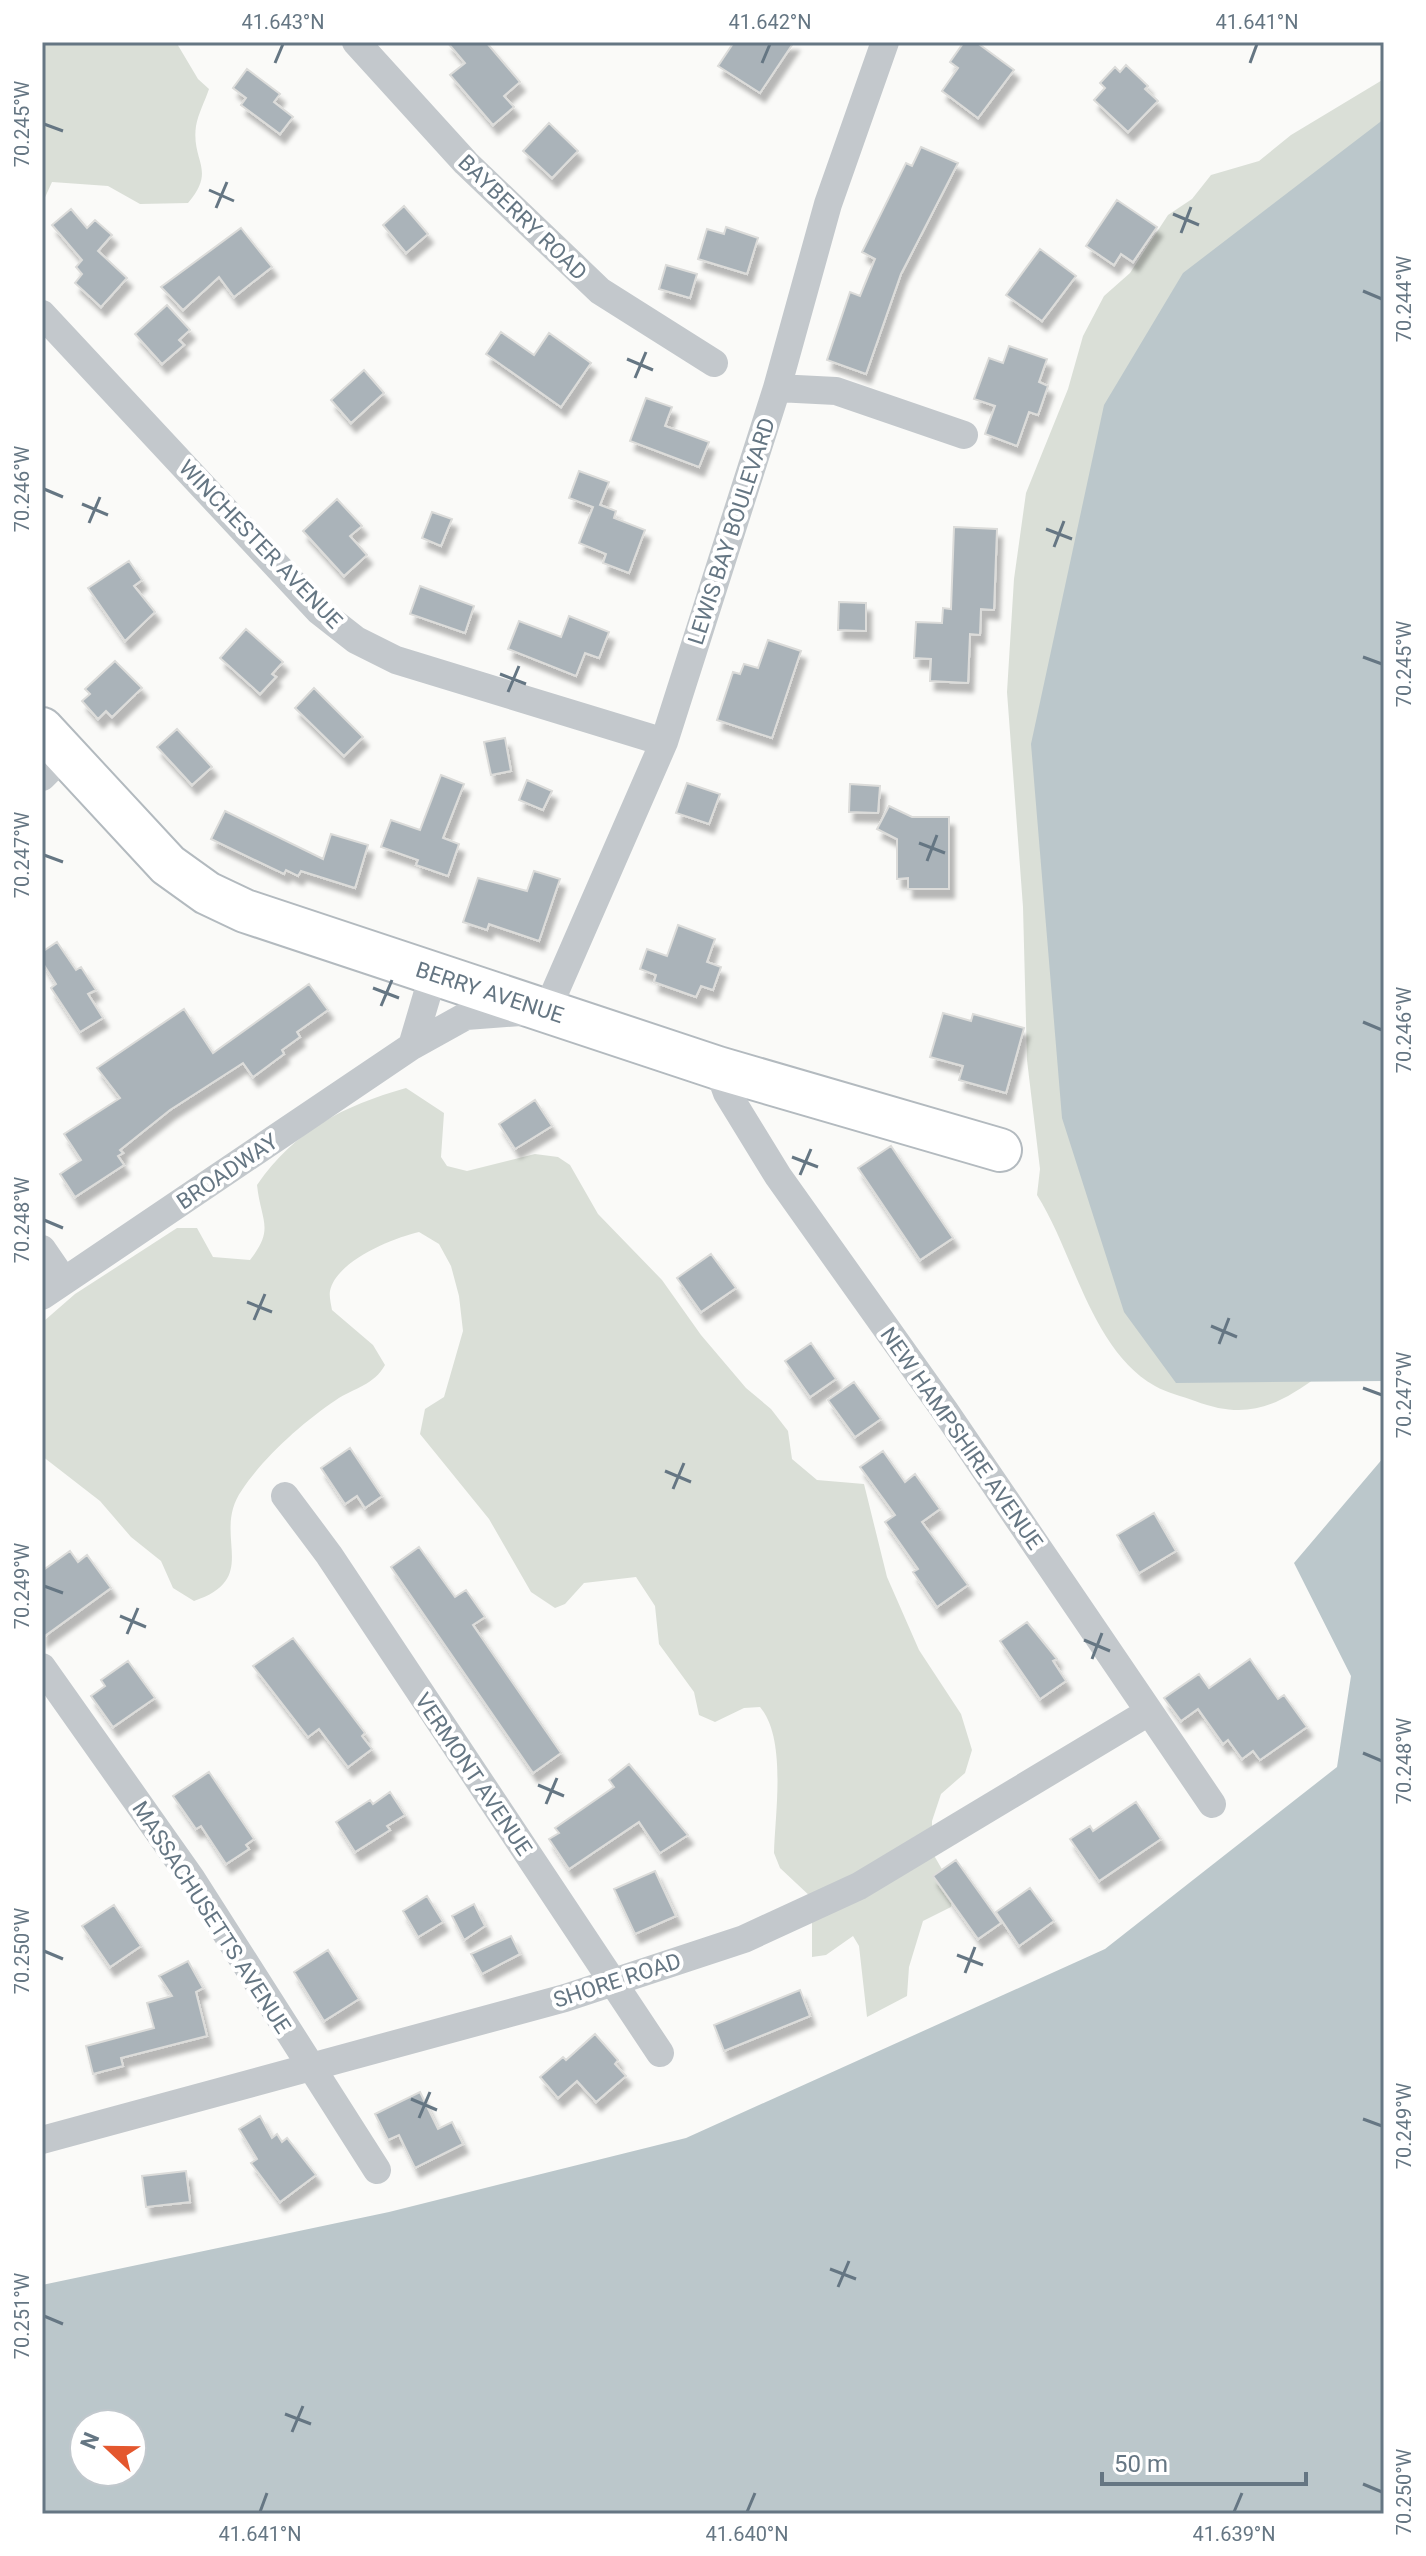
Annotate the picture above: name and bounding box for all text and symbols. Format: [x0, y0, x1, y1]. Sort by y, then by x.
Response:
text: 41.643°N [241, 10, 325, 34]
text: 41.642°N [728, 10, 812, 34]
text: 41.641°N [1215, 10, 1299, 34]
text: 70.245°W [10, 80, 34, 167]
street label: BAYBERRY ROAD [453, 150, 592, 285]
text: 70.244°W [1392, 255, 1416, 342]
street label: LEWIS BAY BOULEVARD [683, 415, 780, 648]
text: 70.246°W [10, 445, 34, 532]
street label: WINCHESTER AVENUE [174, 455, 347, 634]
text: 70.245°W [1392, 620, 1416, 707]
text: 70.247°W [10, 811, 34, 898]
street label: BERRY AVENUE [413, 957, 567, 1028]
text: 70.246°W [1392, 986, 1416, 1073]
street label: BROADWAY [172, 1128, 283, 1214]
text: 70.248°W [10, 1176, 34, 1263]
street label: NEW HAMPSHIRE AVENUE [875, 1323, 1048, 1554]
text: 70.247°W [1392, 1351, 1416, 1438]
text: 70.249°W [10, 1542, 34, 1629]
street label: VERMONT AVENUE [410, 1688, 537, 1860]
text: 70.248°W [1392, 1717, 1416, 1804]
street label: MASSACHUSETTS AVENUE [127, 1797, 296, 2038]
text: 70.250°W [10, 1907, 34, 1994]
street label: SHORE ROAD [550, 1948, 684, 2013]
text: 70.249°W [1392, 2082, 1416, 2169]
text: 70.251°W [10, 2272, 34, 2359]
north arrow [68, 2408, 148, 2488]
text: N [75, 2429, 104, 2453]
scale bar [1102, 2436, 1306, 2486]
text: 70.250°W [1392, 2448, 1416, 2535]
text: 50 m [1114, 2450, 1168, 2478]
text: 41.641°N [218, 2522, 302, 2546]
text: 41.640°N [705, 2522, 789, 2546]
text: 41.639°N [1192, 2522, 1276, 2546]

